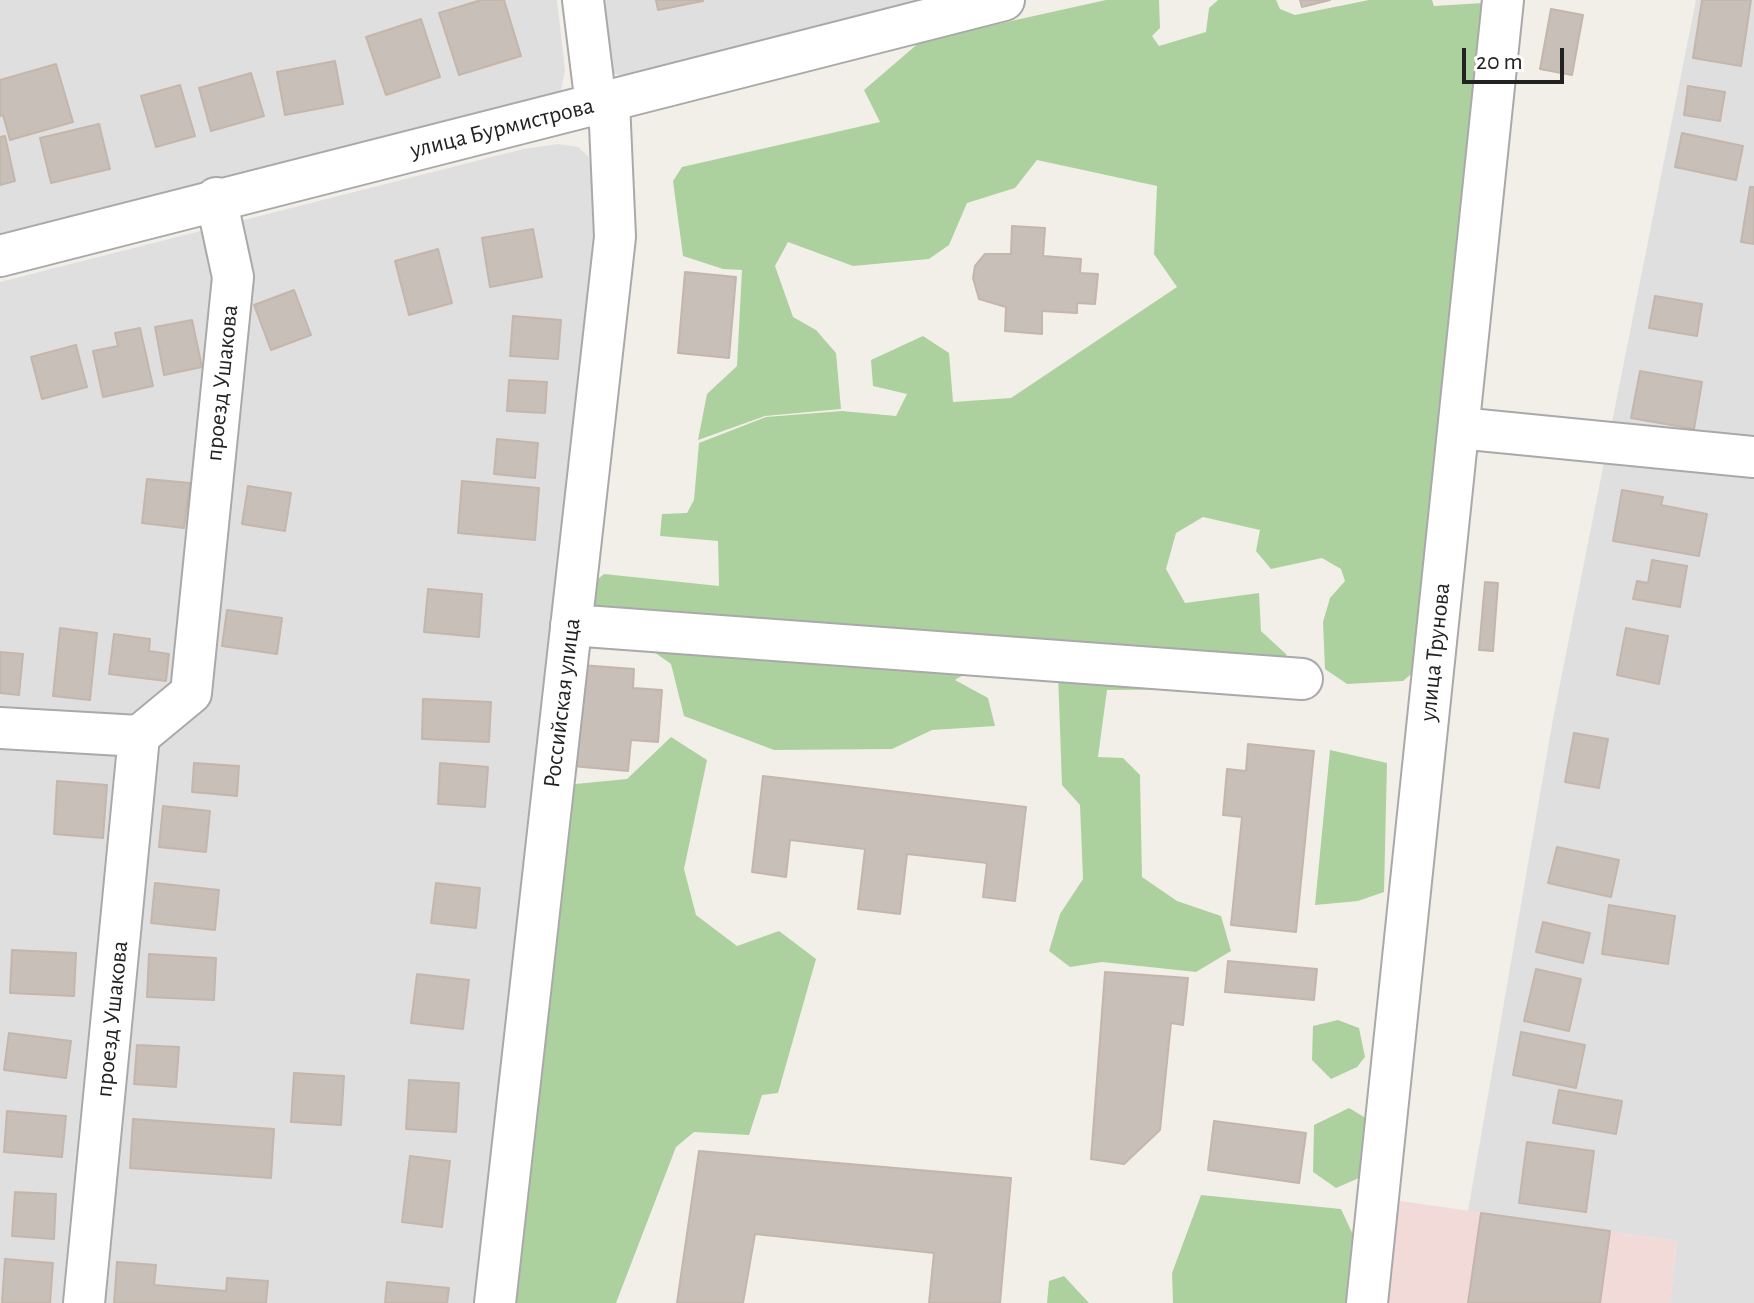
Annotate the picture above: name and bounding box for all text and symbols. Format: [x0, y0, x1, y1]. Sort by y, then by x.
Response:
scale bar [1466, 32, 1568, 82]
text: 20 m [1476, 50, 1523, 74]
street label: улица Бурмистрова [407, 91, 597, 165]
street label: проезд Ушакова [199, 303, 245, 463]
street label: улица Трунова [1413, 581, 1457, 723]
street label: Российская улица [537, 616, 587, 790]
street label: проезд Ушакова [89, 939, 135, 1099]

